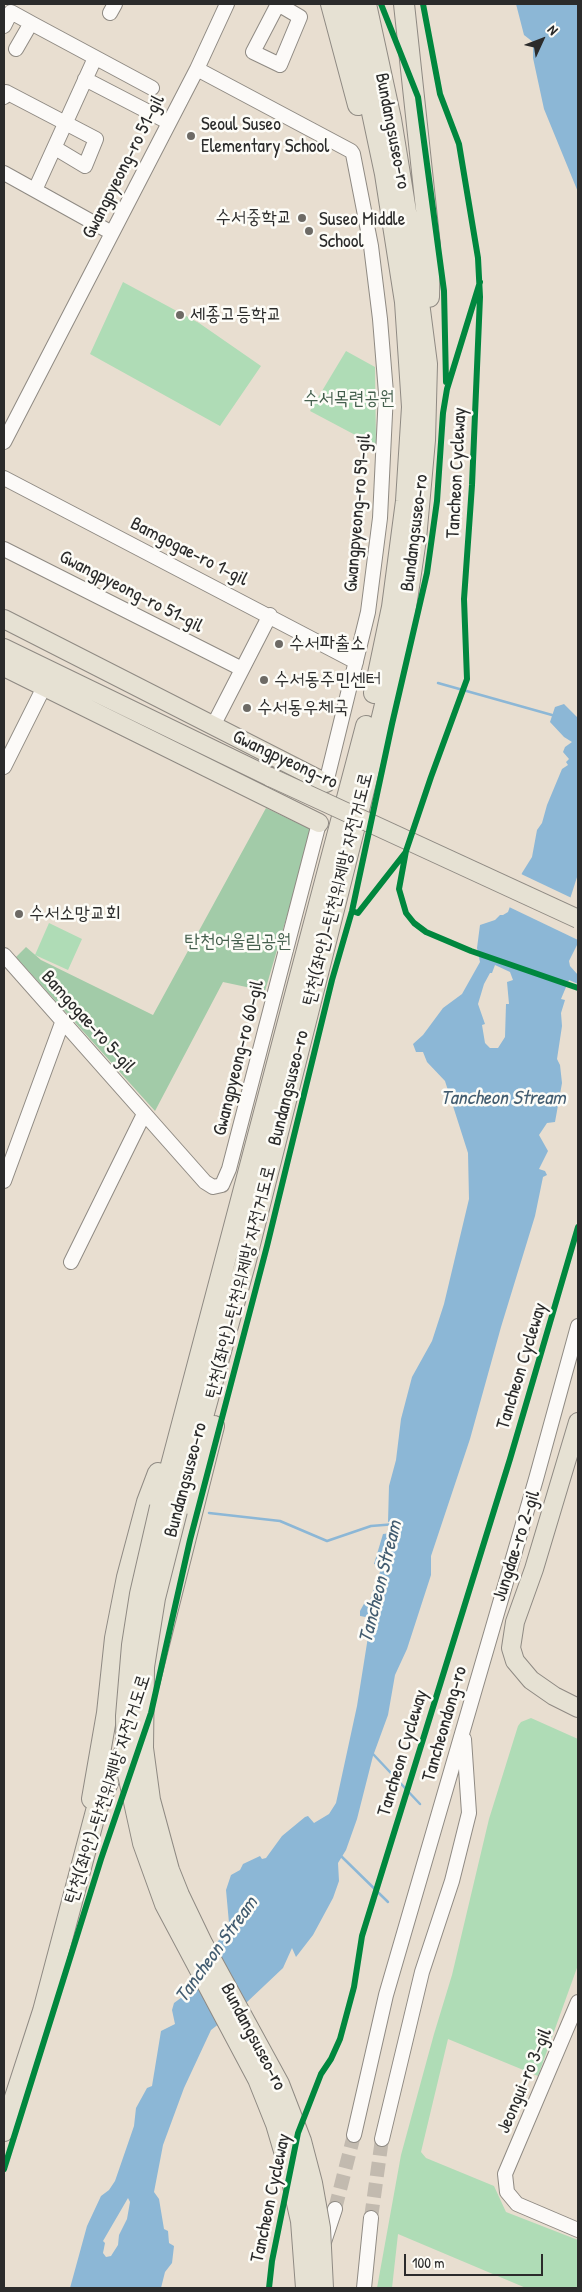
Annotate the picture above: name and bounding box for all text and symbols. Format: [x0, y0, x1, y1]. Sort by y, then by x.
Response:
north arrow [517, 15, 567, 65]
text: N [544, 20, 563, 39]
street label: Bundangsuseo-ro [370, 71, 414, 191]
street label: Gwangpyeong-ro 51-gil [78, 91, 170, 243]
place label: Seoul Suseo Elementary School [201, 114, 329, 158]
marker: Seoul Suseo Elementary School [185, 130, 197, 142]
place label: 수서중학교 [216, 207, 292, 229]
place label: Suseo Middle School [319, 209, 405, 253]
marker: 수서중학교 [296, 212, 308, 224]
marker: Suseo Middle School [303, 225, 315, 237]
place label: 세종고등학교 [190, 304, 282, 326]
marker: 세종고등학교 [174, 309, 186, 321]
park label: 수서목련공원 [303, 388, 395, 410]
street label: Tancheon Cycleway [442, 407, 472, 539]
street label: Gwangpyeong-ro 59-gil [340, 433, 376, 593]
street label: Bundangsuseo-ro [397, 473, 433, 593]
street label: Bamgogae-ro 1-gil [126, 513, 252, 591]
street label: Gwangpyeong-ro 51-gil [55, 546, 207, 638]
place label: 수서파출소 [289, 633, 365, 655]
marker: 수서파출소 [273, 638, 285, 650]
place label: 수서동주민센터 [274, 669, 381, 691]
marker: 수서동주민센터 [258, 674, 270, 686]
place label: 수서동우체국 [257, 697, 349, 719]
marker: 수서동우체국 [241, 702, 253, 714]
street label: Gwangpyeong-ro [229, 726, 341, 794]
street label: 탄천(좌안)-탄천위제방 자전거도로 [298, 770, 378, 1008]
place label: 수서소망교회 [29, 903, 121, 925]
marker: 수서소망교회 [13, 908, 25, 920]
park label: 탄천어울림공원 [184, 931, 292, 953]
street label: Bamgogae-ro 5-gil [36, 966, 140, 1078]
street label: Gwangpyeong-ro 60-gil [209, 978, 269, 1138]
street label: Bundangsuseo-ro [264, 1028, 314, 1148]
water label: Tancheon Stream [440, 1087, 566, 1111]
street label: 탄천(좌안)-탄천위제방 자전거도로 [201, 1163, 281, 1401]
street label: Tancheon Cycleway [492, 1300, 552, 1432]
street label: Bundangsuseo-ro [160, 1420, 212, 1540]
street label: Jungdae-ro 2-gil [488, 1488, 546, 1604]
water label: Tancheon Stream [354, 1518, 408, 1646]
street label: Tancheondong-ro [418, 1664, 472, 1784]
street label: 탄천(좌안)-탄천위제방 자전거도로 [60, 1672, 156, 1906]
street label: Tancheon Cycleway [373, 1687, 433, 1819]
water label: Tancheon Stream [170, 1892, 264, 2008]
street label: Bundangsuseo-ro [215, 1980, 291, 2094]
street label: Jeongui-ro 3-gil [493, 2025, 557, 2137]
street label: Tancheon Cycleway [246, 2131, 296, 2265]
scale bar [407, 2244, 546, 2276]
text: 100 m [412, 2252, 445, 2273]

